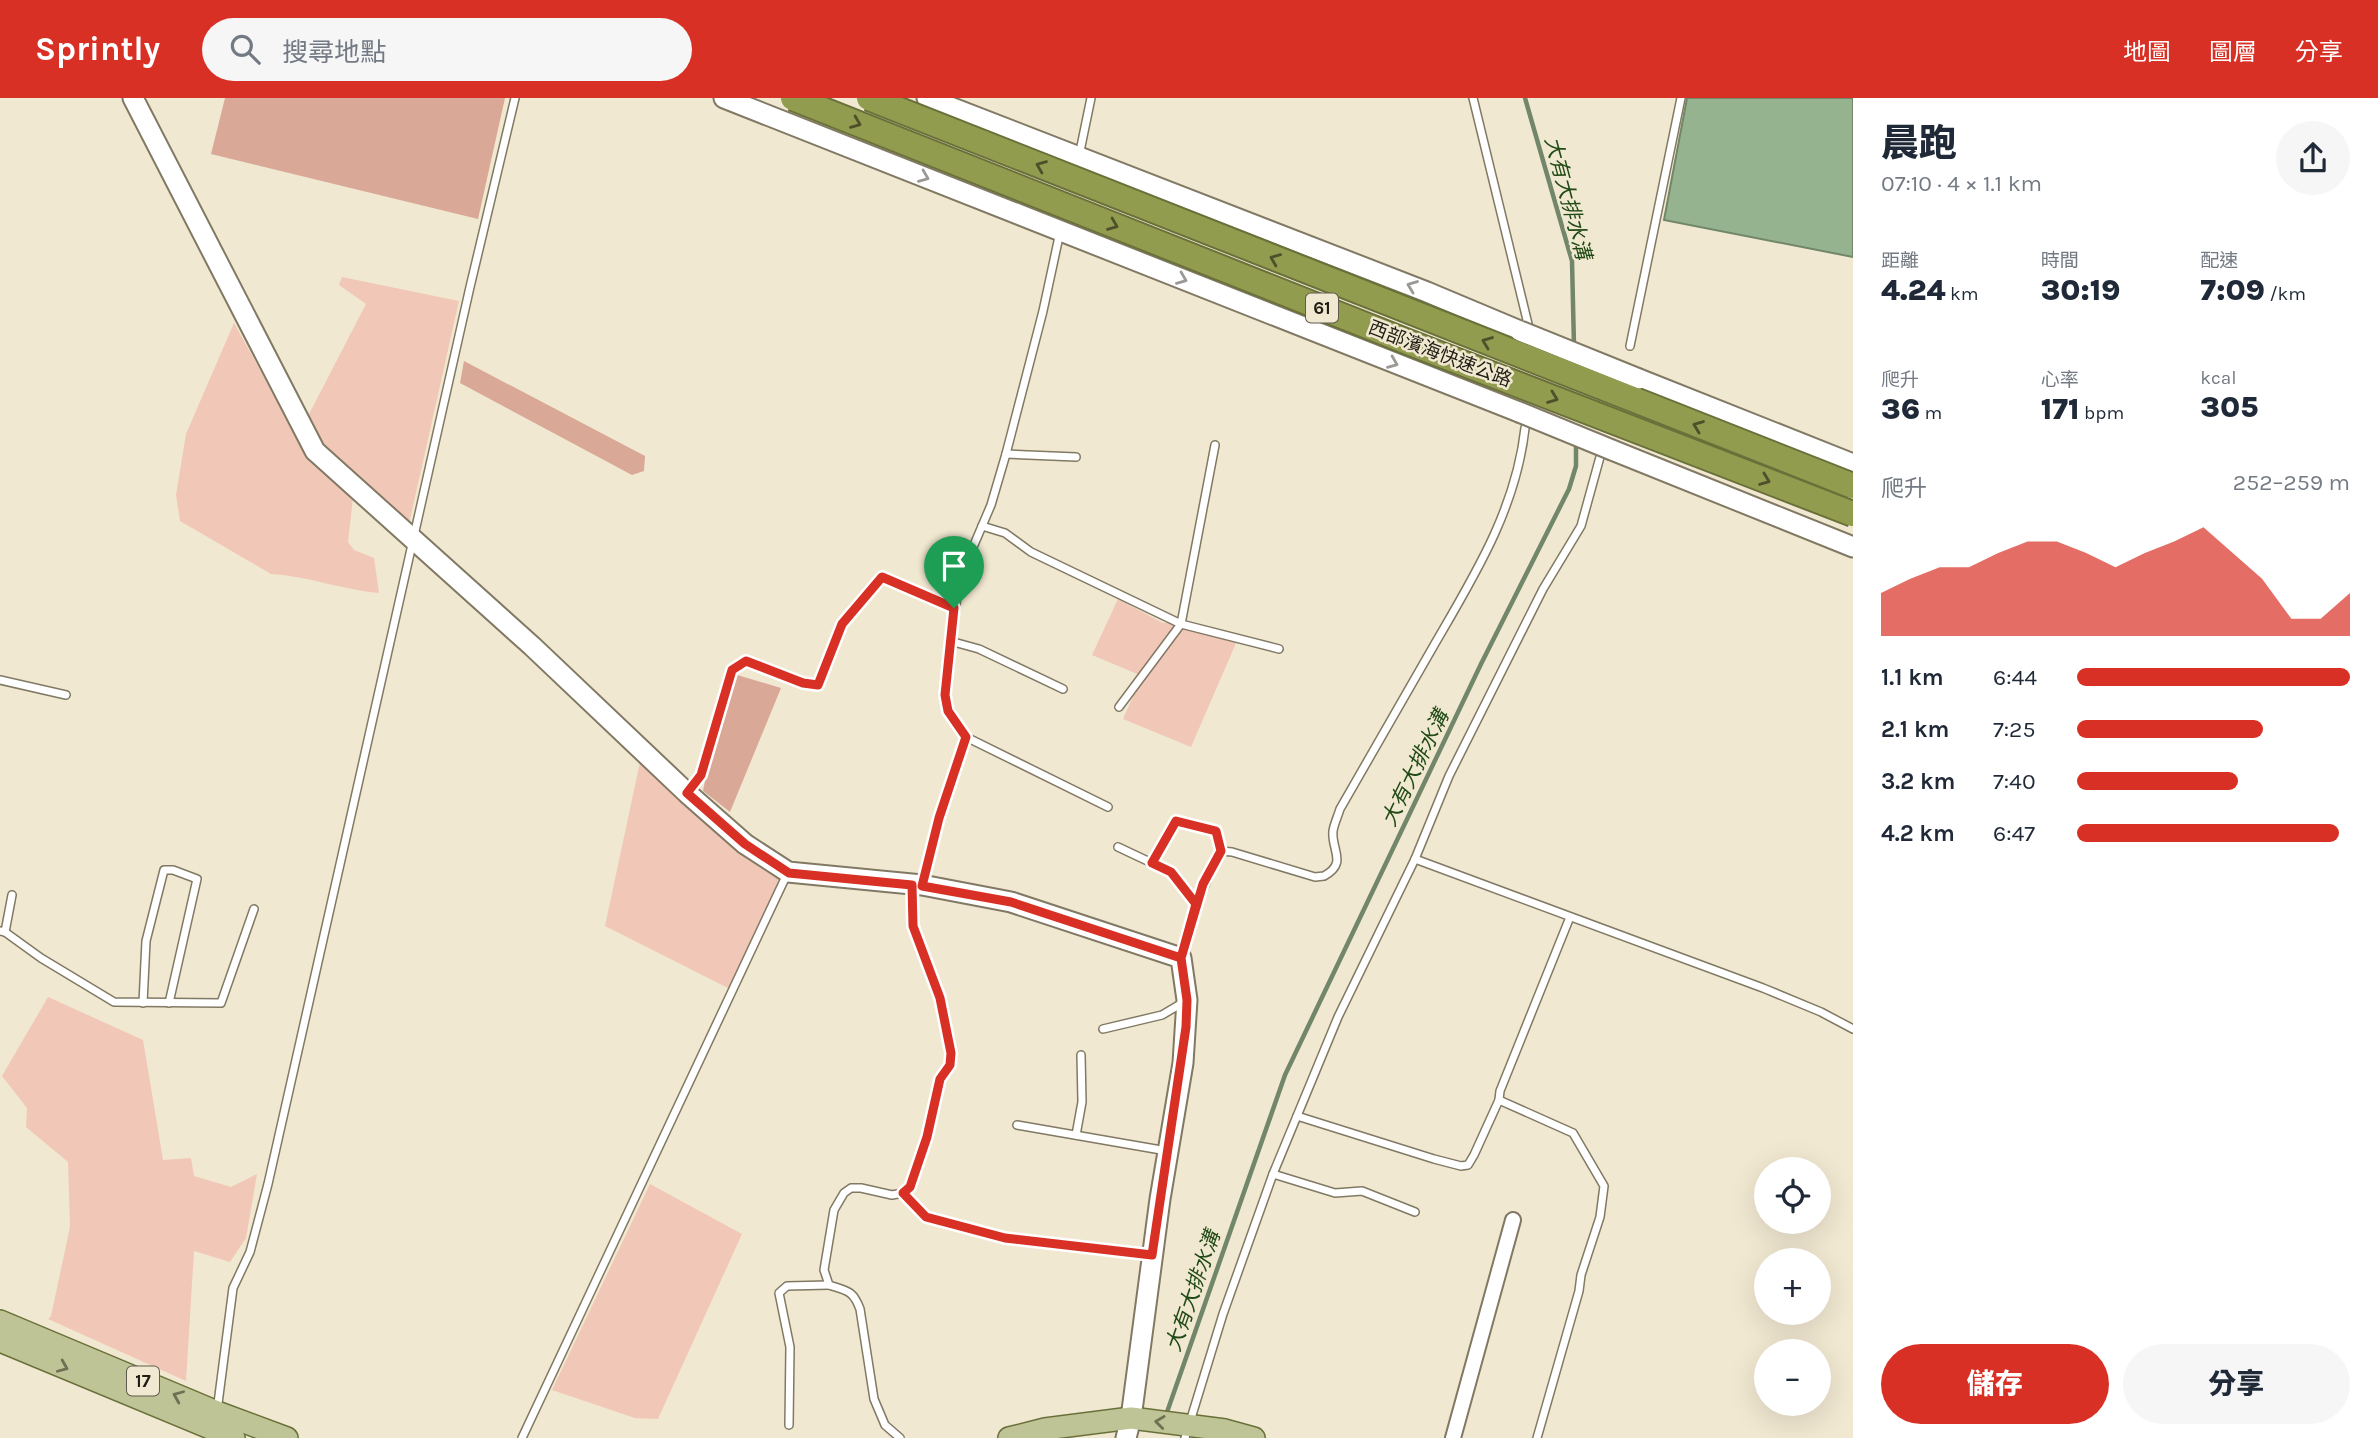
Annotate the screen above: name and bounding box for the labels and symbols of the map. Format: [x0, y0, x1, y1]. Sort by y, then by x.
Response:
one-way arrow [850, 115, 862, 129]
water label: 大有大排水溝 [1540, 134, 1597, 265]
one-way arrow [1035, 161, 1047, 175]
one-way arrow [918, 169, 930, 183]
one-way arrow [1107, 216, 1119, 230]
one-way arrow [1270, 253, 1282, 267]
one-way arrow [1175, 270, 1187, 284]
one-way arrow [1407, 281, 1419, 295]
road number: 61 [1306, 294, 1338, 322]
street label: 西部濱海快速公路 [1365, 316, 1515, 392]
one-way arrow [1481, 337, 1493, 351]
one-way arrow [1386, 354, 1398, 368]
one-way arrow [1547, 390, 1559, 404]
one-way arrow [1693, 420, 1705, 434]
one-way arrow [1759, 472, 1771, 486]
pin [924, 536, 984, 608]
water label: 大有大排水溝 [1377, 703, 1455, 830]
water label: 大有大排水溝 [1161, 1225, 1226, 1354]
one-way arrow [56, 1359, 69, 1373]
road number: 17 [127, 1366, 159, 1396]
one-way arrow [172, 1390, 184, 1404]
one-way arrow [1154, 1414, 1166, 1429]

